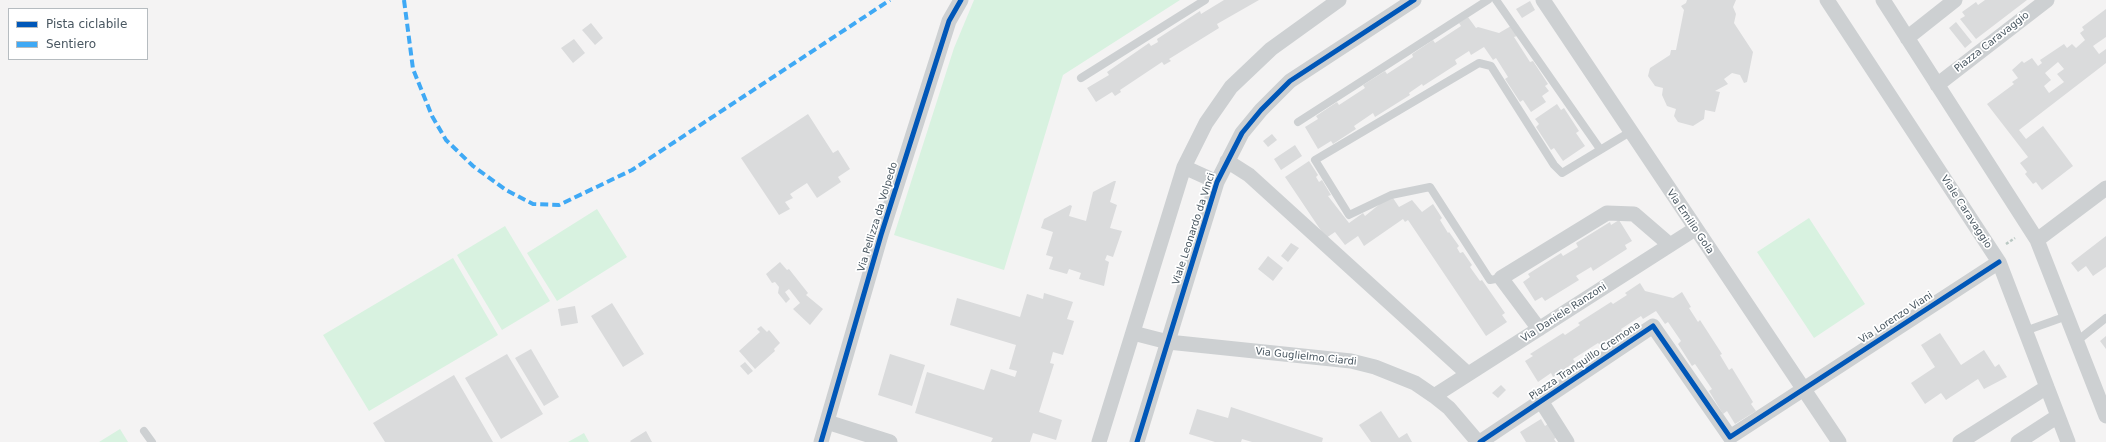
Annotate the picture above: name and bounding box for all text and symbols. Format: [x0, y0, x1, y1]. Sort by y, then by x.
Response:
legend [8, 8, 148, 60]
street label: Piazza Caravaggio [1952, 9, 2032, 75]
text: Pista ciclabile [46, 17, 127, 31]
text: Sentiero [46, 37, 96, 51]
street label: Via Pellizza da Volpedo [856, 161, 900, 273]
street label: Viale Leonardo da Vinci [1170, 172, 1218, 286]
street label: Viale Caravaggio [1938, 173, 1994, 251]
street label: Via Emilio Gola [1664, 187, 1716, 257]
street label: Via Daniele Ranzoni [1519, 281, 1609, 345]
street label: Via Lorenzo Viani [1857, 290, 1935, 346]
street label: Piazza Tranquillo Cremona [1527, 319, 1643, 403]
street label: Via Guglielmo Ciardi [1255, 346, 1357, 368]

